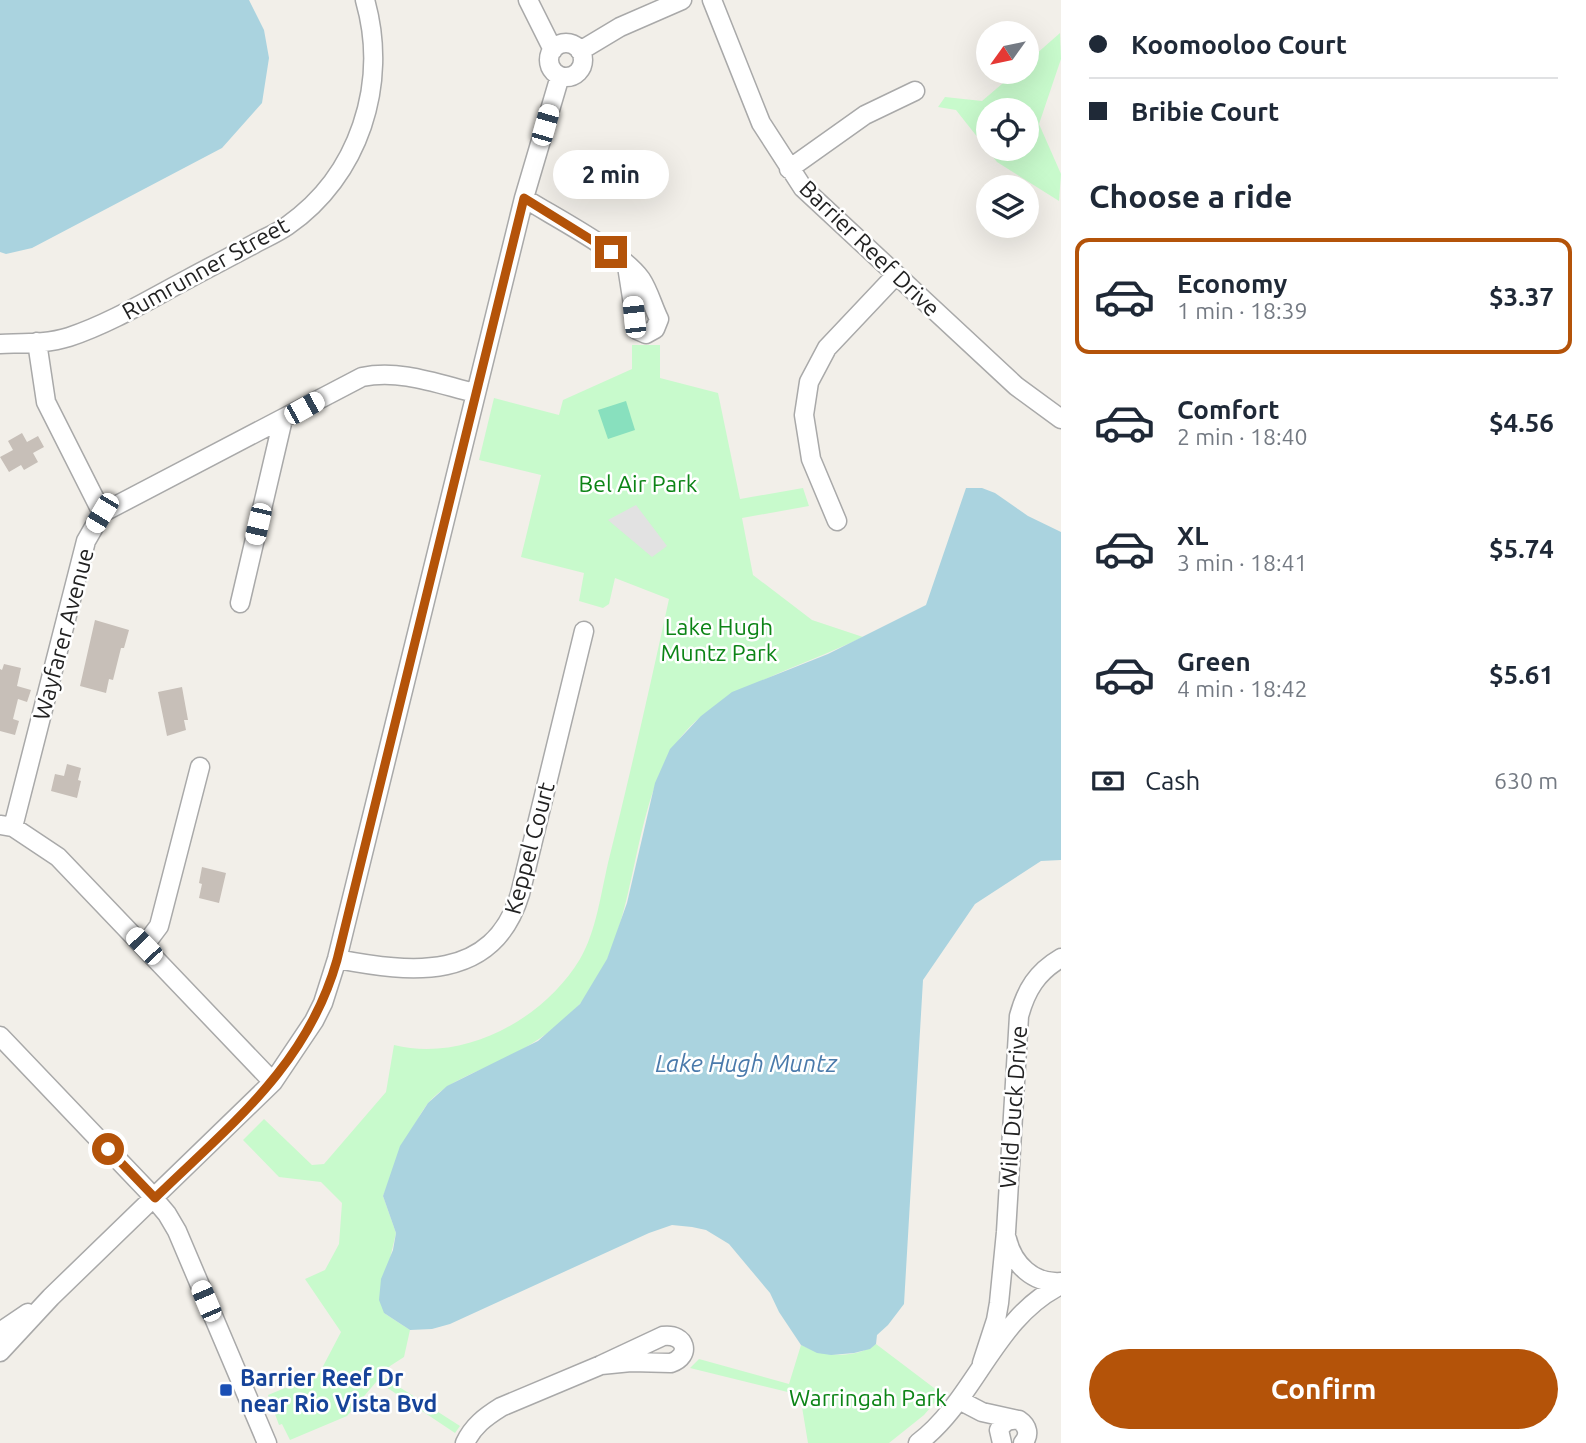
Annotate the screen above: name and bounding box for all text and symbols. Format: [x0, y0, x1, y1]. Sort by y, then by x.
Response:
north arrow [976, 21, 1040, 84]
map controls [976, 21, 1039, 238]
text: Koomooloo Court [1131, 30, 1347, 59]
text: Bribie Court [1131, 97, 1279, 126]
button: locate [976, 98, 1039, 161]
car [530, 102, 561, 148]
callout: 2 min [553, 150, 669, 200]
text: 2 min [582, 162, 640, 187]
street label: Barrier Reef Drive [795, 175, 945, 321]
button: layers [976, 175, 1039, 238]
text: Choose a ride [1089, 178, 1292, 214]
street label: Rumrunner Street [117, 212, 293, 324]
route end [595, 236, 627, 268]
icon: car [1093, 265, 1156, 328]
text: Economy [1177, 269, 1287, 298]
text: $3.37 [1489, 282, 1554, 311]
car [622, 295, 647, 339]
text: 1 min · 18:39 [1177, 298, 1308, 323]
car [281, 389, 328, 427]
icon: car [1093, 391, 1156, 454]
text: Comfort [1177, 395, 1280, 424]
text: $4.56 [1489, 408, 1554, 437]
text: 2 min · 18:40 [1177, 424, 1308, 449]
park label: Bel Air Park [579, 471, 698, 496]
car [83, 490, 122, 536]
car [244, 501, 273, 547]
icon: car [1093, 517, 1156, 580]
text: XL [1177, 521, 1208, 550]
text: $5.74 [1489, 534, 1554, 563]
street label: Wayfarer Avenue [28, 545, 98, 723]
text: 3 min · 18:41 [1177, 550, 1308, 575]
park label: Lake Hugh Muntz Park [661, 614, 778, 665]
icon: car [1093, 643, 1156, 706]
text: Green [1177, 647, 1251, 676]
text: $5.61 [1489, 660, 1554, 689]
text: 4 min · 18:42 [1177, 676, 1308, 701]
icon: cash [1089, 762, 1127, 800]
text: Cash [1145, 766, 1200, 795]
text: 630 m [1494, 768, 1558, 793]
street label: Keppel Court [499, 779, 559, 917]
car [122, 924, 167, 968]
street label: Wild Duck Drive [995, 1025, 1031, 1189]
water label: Lake Hugh Muntz [655, 1050, 838, 1077]
route start [92, 1133, 124, 1165]
car [189, 1278, 224, 1324]
button: Confirm [1089, 1349, 1558, 1429]
place label: Barrier Reef Dr near Rio Vista Bvd [240, 1365, 437, 1416]
marker: Barrier Reef Dr near Rio Vista Bvd [218, 1382, 234, 1398]
park label: Warringah Park [789, 1385, 947, 1410]

